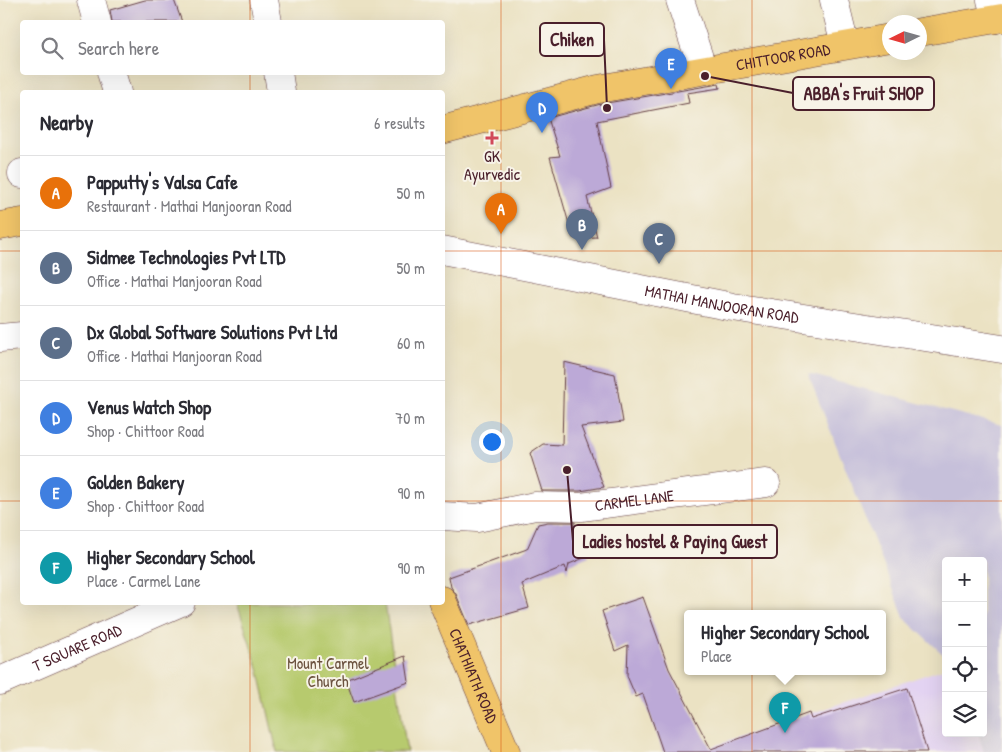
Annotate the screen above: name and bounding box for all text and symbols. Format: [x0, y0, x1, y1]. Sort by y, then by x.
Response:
north arrow [882, 15, 927, 60]
search box [20, 20, 445, 75]
callout: Chiken [540, 23, 604, 56]
text: Chiken [550, 27, 594, 52]
icon: search [38, 34, 66, 62]
text: Search here [78, 35, 159, 61]
street label: CHITTOOR ROAD [734, 38, 832, 76]
pin: E [655, 48, 687, 89]
callout: ABBA's Fruit SHOP [793, 77, 934, 110]
text: ABBA's Fruit SHOP [804, 81, 924, 106]
pin: D [526, 92, 558, 133]
text: Nearby [40, 108, 93, 137]
text: 6 results [374, 112, 425, 134]
marker: GK Ayurvedic [486, 132, 498, 144]
place label: GK Ayurvedic [464, 145, 521, 185]
text: Papputty's Valsa Cafe [87, 169, 238, 195]
text: A [52, 182, 60, 204]
text: 50 m [397, 182, 425, 204]
pin: A [485, 193, 517, 234]
text: Restaurant · Mathai Manjooran Road [87, 195, 292, 217]
pin: B [566, 209, 598, 250]
pin: C [643, 223, 675, 264]
text: Sidmee Technologies Pvt LTD [87, 244, 285, 270]
text: B [52, 257, 60, 279]
text: 50 m [397, 257, 425, 279]
text: Office · Mathai Manjooran Road [87, 270, 262, 292]
street label: MATHAI MANJOORAN ROAD [643, 279, 801, 328]
text: Dx Global Software Solutions Pvt Ltd [87, 319, 337, 345]
text: C [52, 332, 60, 354]
text: 60 m [397, 332, 425, 354]
text: Office · Mathai Manjooran Road [87, 345, 262, 367]
text: Venus Watch Shop [87, 394, 211, 420]
text: D [52, 407, 60, 429]
text: 70 m [395, 407, 425, 429]
text: Shop · Chittoor Road [87, 420, 204, 442]
your location [479, 429, 505, 455]
text: Golden Bakery [87, 469, 185, 495]
text: E [52, 482, 60, 504]
text: 90 m [397, 482, 425, 504]
street label: CARMEL LANE [593, 484, 675, 516]
text: Shop · Chittoor Road [87, 495, 204, 517]
callout: Ladies hostel & Paying Guest [573, 525, 777, 558]
text: Ladies hostel & Paying Guest [583, 529, 768, 555]
text: Higher Secondary School [87, 544, 255, 570]
text: F [53, 557, 59, 579]
text: 90 m [397, 557, 425, 579]
map controls [942, 557, 987, 737]
button: + [942, 557, 987, 602]
text: Place · Carmel Lane [87, 570, 201, 592]
button: − [942, 602, 987, 647]
popup [684, 610, 886, 675]
street label: T SQUARE ROAD [29, 618, 125, 677]
text: Higher Secondary School [701, 619, 869, 645]
street label: CHATHIATH ROAD [444, 625, 504, 727]
text: Place [701, 645, 732, 667]
button: locate [942, 647, 987, 692]
park label: Mount Carmel Church [287, 652, 369, 692]
pin: F [769, 692, 801, 733]
button: layers [942, 692, 987, 737]

